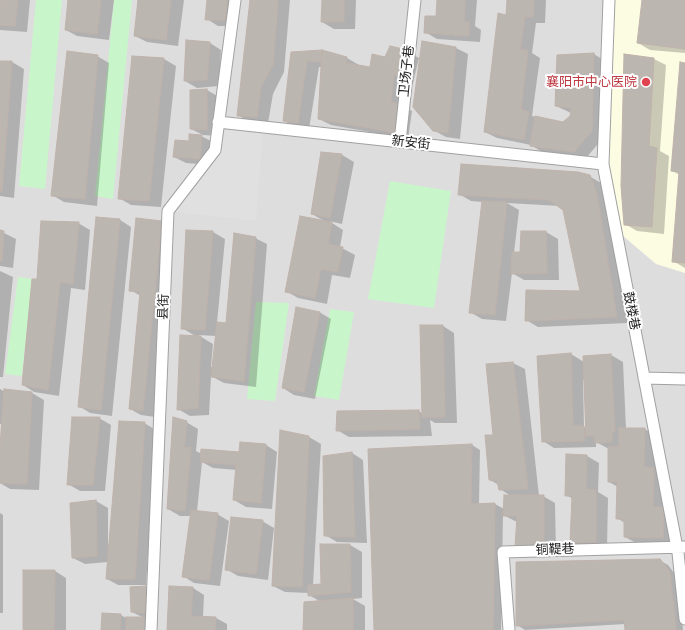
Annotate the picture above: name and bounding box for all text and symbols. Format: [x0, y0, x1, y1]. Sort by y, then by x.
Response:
street label: 卫场子巷 [397, 44, 417, 98]
place label: 襄阳市中心医院 [546, 74, 637, 90]
marker: 襄阳市中心医院 [640, 76, 652, 88]
street label: 新安街 [391, 133, 431, 153]
street label: 鼓楼巷 [620, 290, 642, 332]
street label: 县街 [156, 294, 172, 320]
street label: 铜鞮巷 [535, 542, 575, 558]

